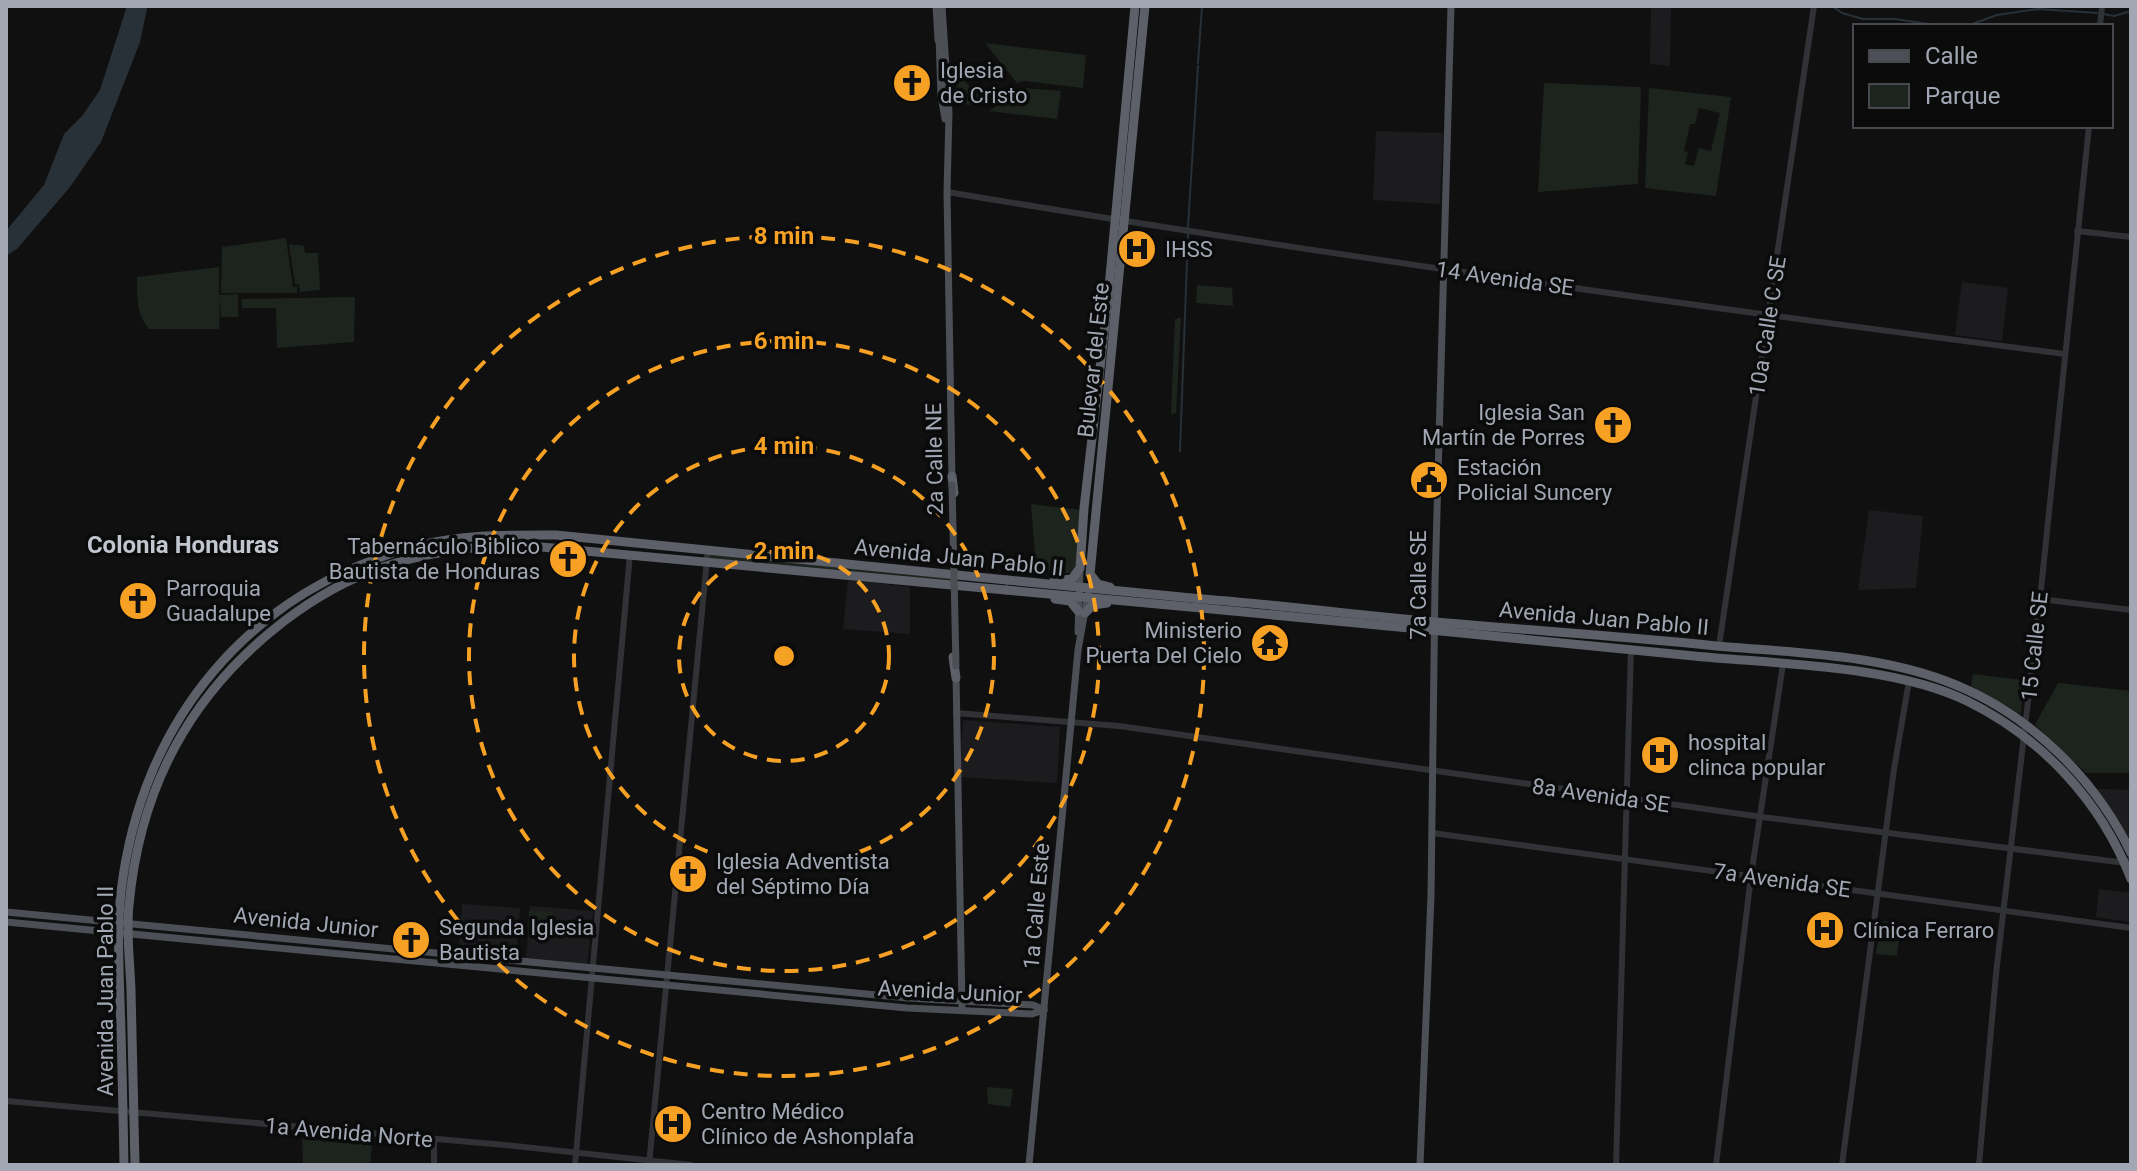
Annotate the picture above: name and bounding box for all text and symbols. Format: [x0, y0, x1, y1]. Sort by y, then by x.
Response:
legend [1853, 24, 2113, 128]
text: Calle [1925, 42, 1978, 70]
place label: Iglesia de Cristo [940, 58, 1028, 108]
church icon: Iglesia de Cristo [891, 62, 933, 104]
text: Parque [1925, 82, 2001, 110]
text: 8 min [754, 222, 814, 250]
hospital icon: IHSS [1116, 228, 1158, 270]
place label: IHSS [1165, 237, 1213, 262]
street label: 10a Calle C SE [1744, 254, 1791, 398]
street label: 14 Avenida SE [1434, 256, 1576, 301]
street label: Bulevar del Este [1073, 281, 1114, 439]
text: 6 min [754, 327, 814, 355]
place label: Iglesia San Martín de Porres [1422, 400, 1585, 450]
street label: 2a Calle NE [921, 403, 948, 515]
church icon: Iglesia San Martín de Porres [1592, 404, 1634, 446]
text: 4 min [754, 432, 814, 460]
place label: Estación Policial Suncery [1457, 455, 1613, 505]
public building icon: Estación Policial Suncery [1408, 459, 1450, 501]
street label: 7a Calle SE [1406, 530, 1431, 640]
district label: Colonia Honduras [87, 531, 279, 559]
place label: Tabernáculo Biblico Bautista de Honduras [329, 534, 540, 584]
street label: Avenida Juan Pablo II [853, 534, 1065, 581]
text: 2 min [754, 537, 814, 565]
church icon: Tabernáculo Biblico Bautista de Honduras [547, 538, 589, 580]
place label: Parroquia Guadalupe [166, 576, 271, 626]
church icon: Parroquia Guadalupe [117, 580, 159, 622]
street label: 15 Calle SE [2016, 590, 2053, 702]
street label: Avenida Juan Pablo II [1498, 597, 1710, 640]
place label: Ministerio Puerta Del Cielo [1086, 618, 1242, 668]
temple icon: Ministerio Puerta Del Cielo [1249, 622, 1291, 664]
centre of rings [770, 642, 798, 670]
place label: hospital clinca popular [1688, 730, 1826, 780]
hospital icon: hospital clinca popular [1639, 734, 1681, 776]
street label: 8a Avenida SE [1531, 773, 1671, 818]
street label: 1a Calle Este [1019, 842, 1054, 970]
place label: Iglesia Adventista del Séptimo Día [716, 849, 890, 899]
church icon: Iglesia Adventista del Séptimo Día [667, 853, 709, 895]
street label: 7a Avenida SE [1712, 858, 1852, 903]
street label: Avenida Juan Pablo II [93, 886, 118, 1096]
street label: Avenida Junior [232, 902, 380, 943]
hospital icon: Clínica Ferraro [1804, 909, 1846, 951]
place label: Segunda Iglesia Bautista [439, 915, 594, 965]
place label: Clínica Ferraro [1853, 918, 1994, 943]
church icon: Segunda Iglesia Bautista [390, 919, 432, 961]
street label: Avenida Junior [877, 975, 1024, 1008]
place label: Centro Médico Clínico de Ashonplafa [701, 1099, 914, 1149]
hospital icon: Centro Médico Clínico de Ashonplafa [652, 1103, 694, 1145]
street label: 1a Avenida Norte [264, 1113, 434, 1152]

